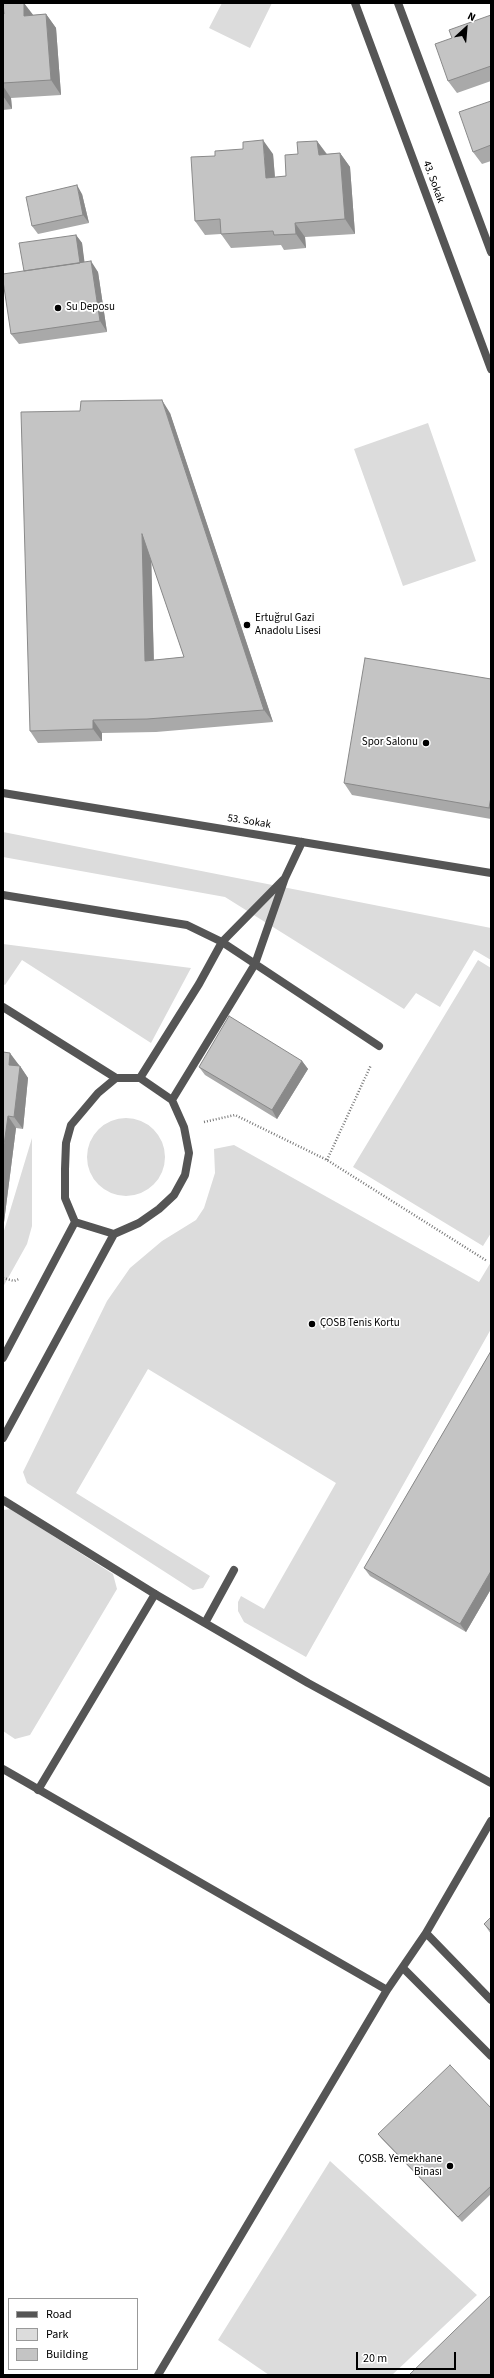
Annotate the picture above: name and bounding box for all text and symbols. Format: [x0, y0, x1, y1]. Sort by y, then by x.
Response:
north arrow [446, 8, 486, 48]
text: N [465, 8, 478, 25]
street label: 43. Sokak [419, 159, 447, 205]
place label: Su Deposu [66, 301, 115, 315]
marker: Su Deposu [53, 303, 63, 313]
place label: Ertuğrul Gazi Anadolu Lisesi [255, 612, 321, 638]
marker: Ertuğrul Gazi Anadolu Lisesi [242, 620, 252, 630]
place label: Spor Salonu [362, 736, 418, 750]
marker: Spor Salonu [421, 738, 431, 748]
street label: 53. Sokak [226, 812, 272, 832]
place label: ÇOSB Tenis Kortu [320, 1317, 400, 1331]
marker: ÇOSB Tenis Kortu [307, 1319, 317, 1329]
place label: ÇOSB. Yemekhane Binası [358, 2153, 442, 2179]
marker: ÇOSB. Yemekhane Binası [445, 2161, 455, 2171]
legend [8, 2298, 138, 2370]
text: Road [46, 2306, 72, 2323]
text: Park [46, 2326, 68, 2343]
scale bar [358, 2344, 458, 2370]
text: Building [46, 2346, 88, 2363]
text: 20 m [363, 2350, 387, 2367]

